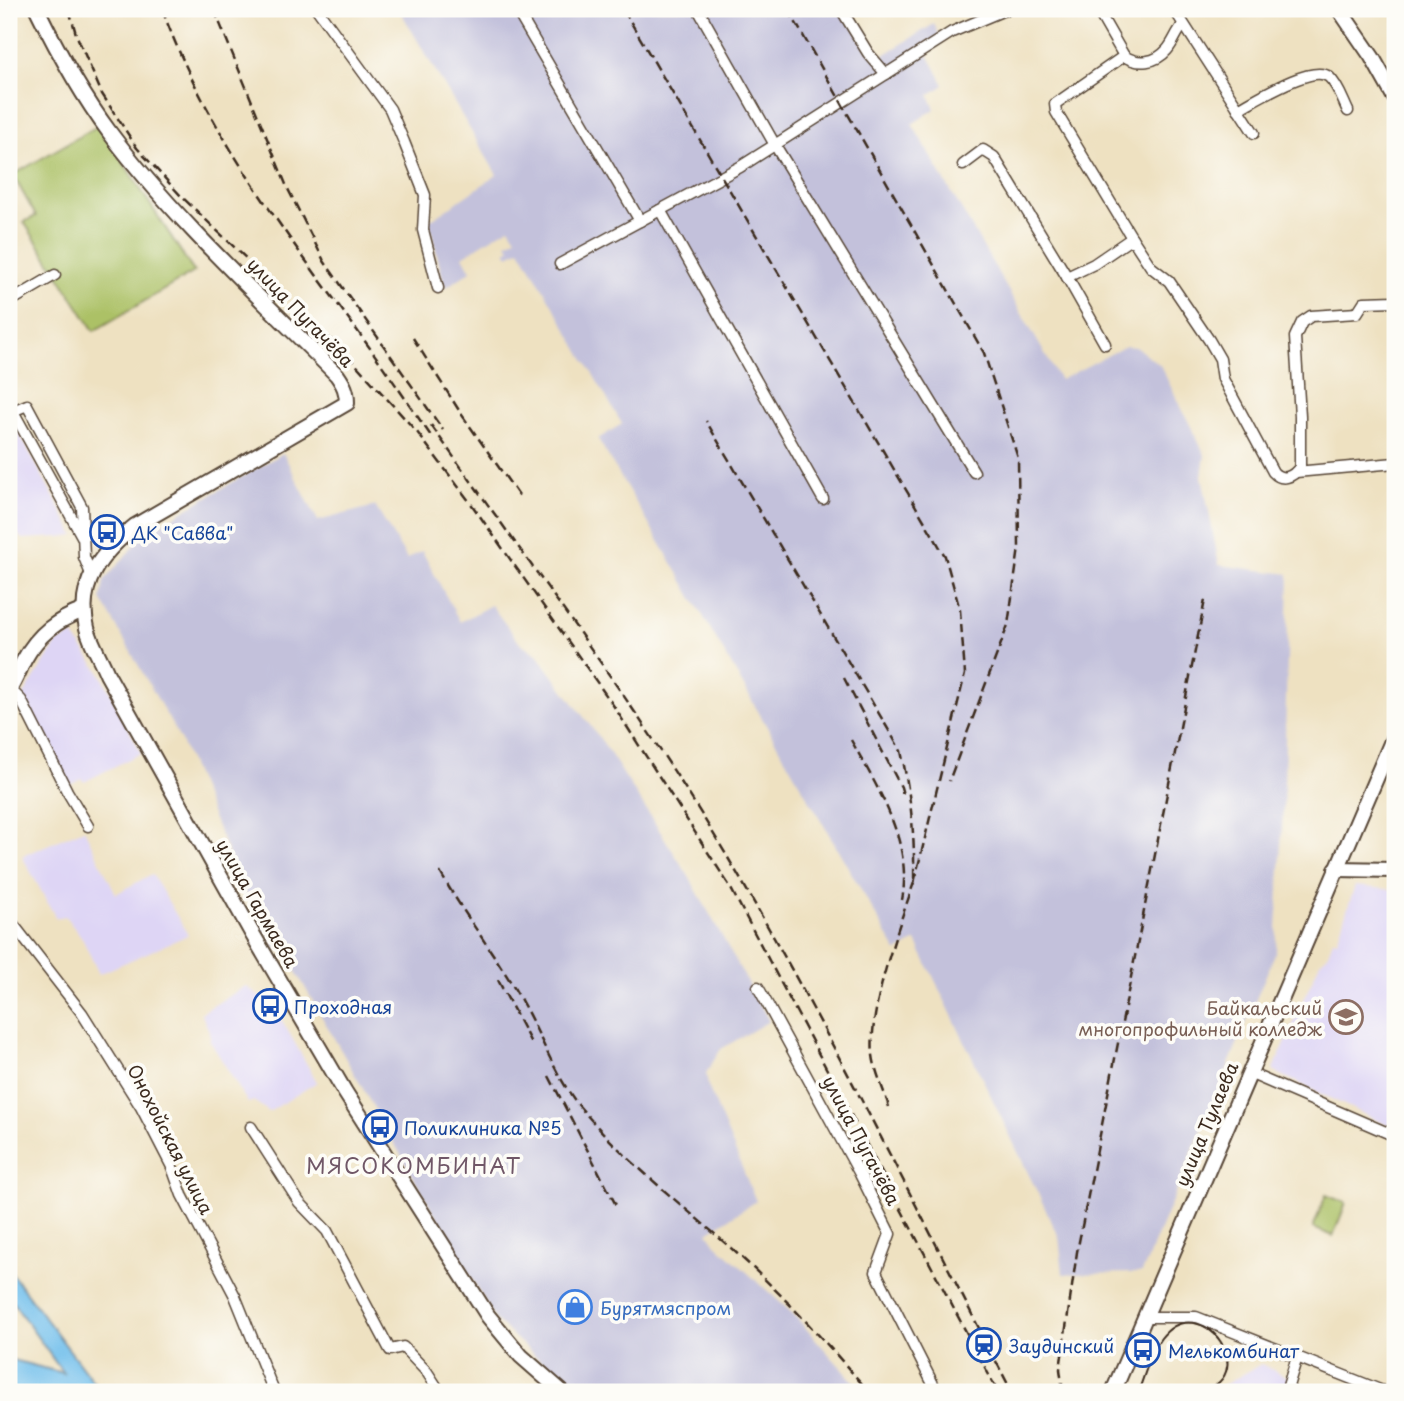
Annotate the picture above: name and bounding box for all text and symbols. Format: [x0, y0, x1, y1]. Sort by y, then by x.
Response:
street label: улица Пугачёва [241, 251, 361, 374]
bus stop icon: ДК "Савва" [88, 513, 126, 551]
place label: ДК "Савва" [131, 519, 233, 546]
street label: улица Гармаева [210, 834, 306, 973]
bus stop icon: Проходная [251, 987, 289, 1025]
place label: Проходная [294, 993, 392, 1020]
place label: Байкальский многопрофильный колледж [1078, 994, 1322, 1042]
school or university icon: Байкальский многопрофильный колледж [1327, 998, 1365, 1036]
street label: улица Тулаева [1168, 1057, 1245, 1190]
street label: Онохойская улица [121, 1059, 221, 1219]
street label: улица Пугачёва [816, 1070, 908, 1210]
bus stop icon: Поликлиника №5 [361, 1108, 399, 1146]
place label: Поликлиника №5 [404, 1114, 562, 1141]
district label: МЯСОКОМБИНАТ [306, 1149, 522, 1181]
shop icon: Бурятмяспром [556, 1288, 594, 1326]
place label: Бурятмяспром [600, 1294, 731, 1321]
station icon: Заудинский [965, 1326, 1003, 1364]
bus stop icon: Мелькомбинат [1124, 1331, 1162, 1369]
place label: Заудинский [1009, 1332, 1114, 1359]
place label: Мелькомбинат [1168, 1337, 1300, 1364]

